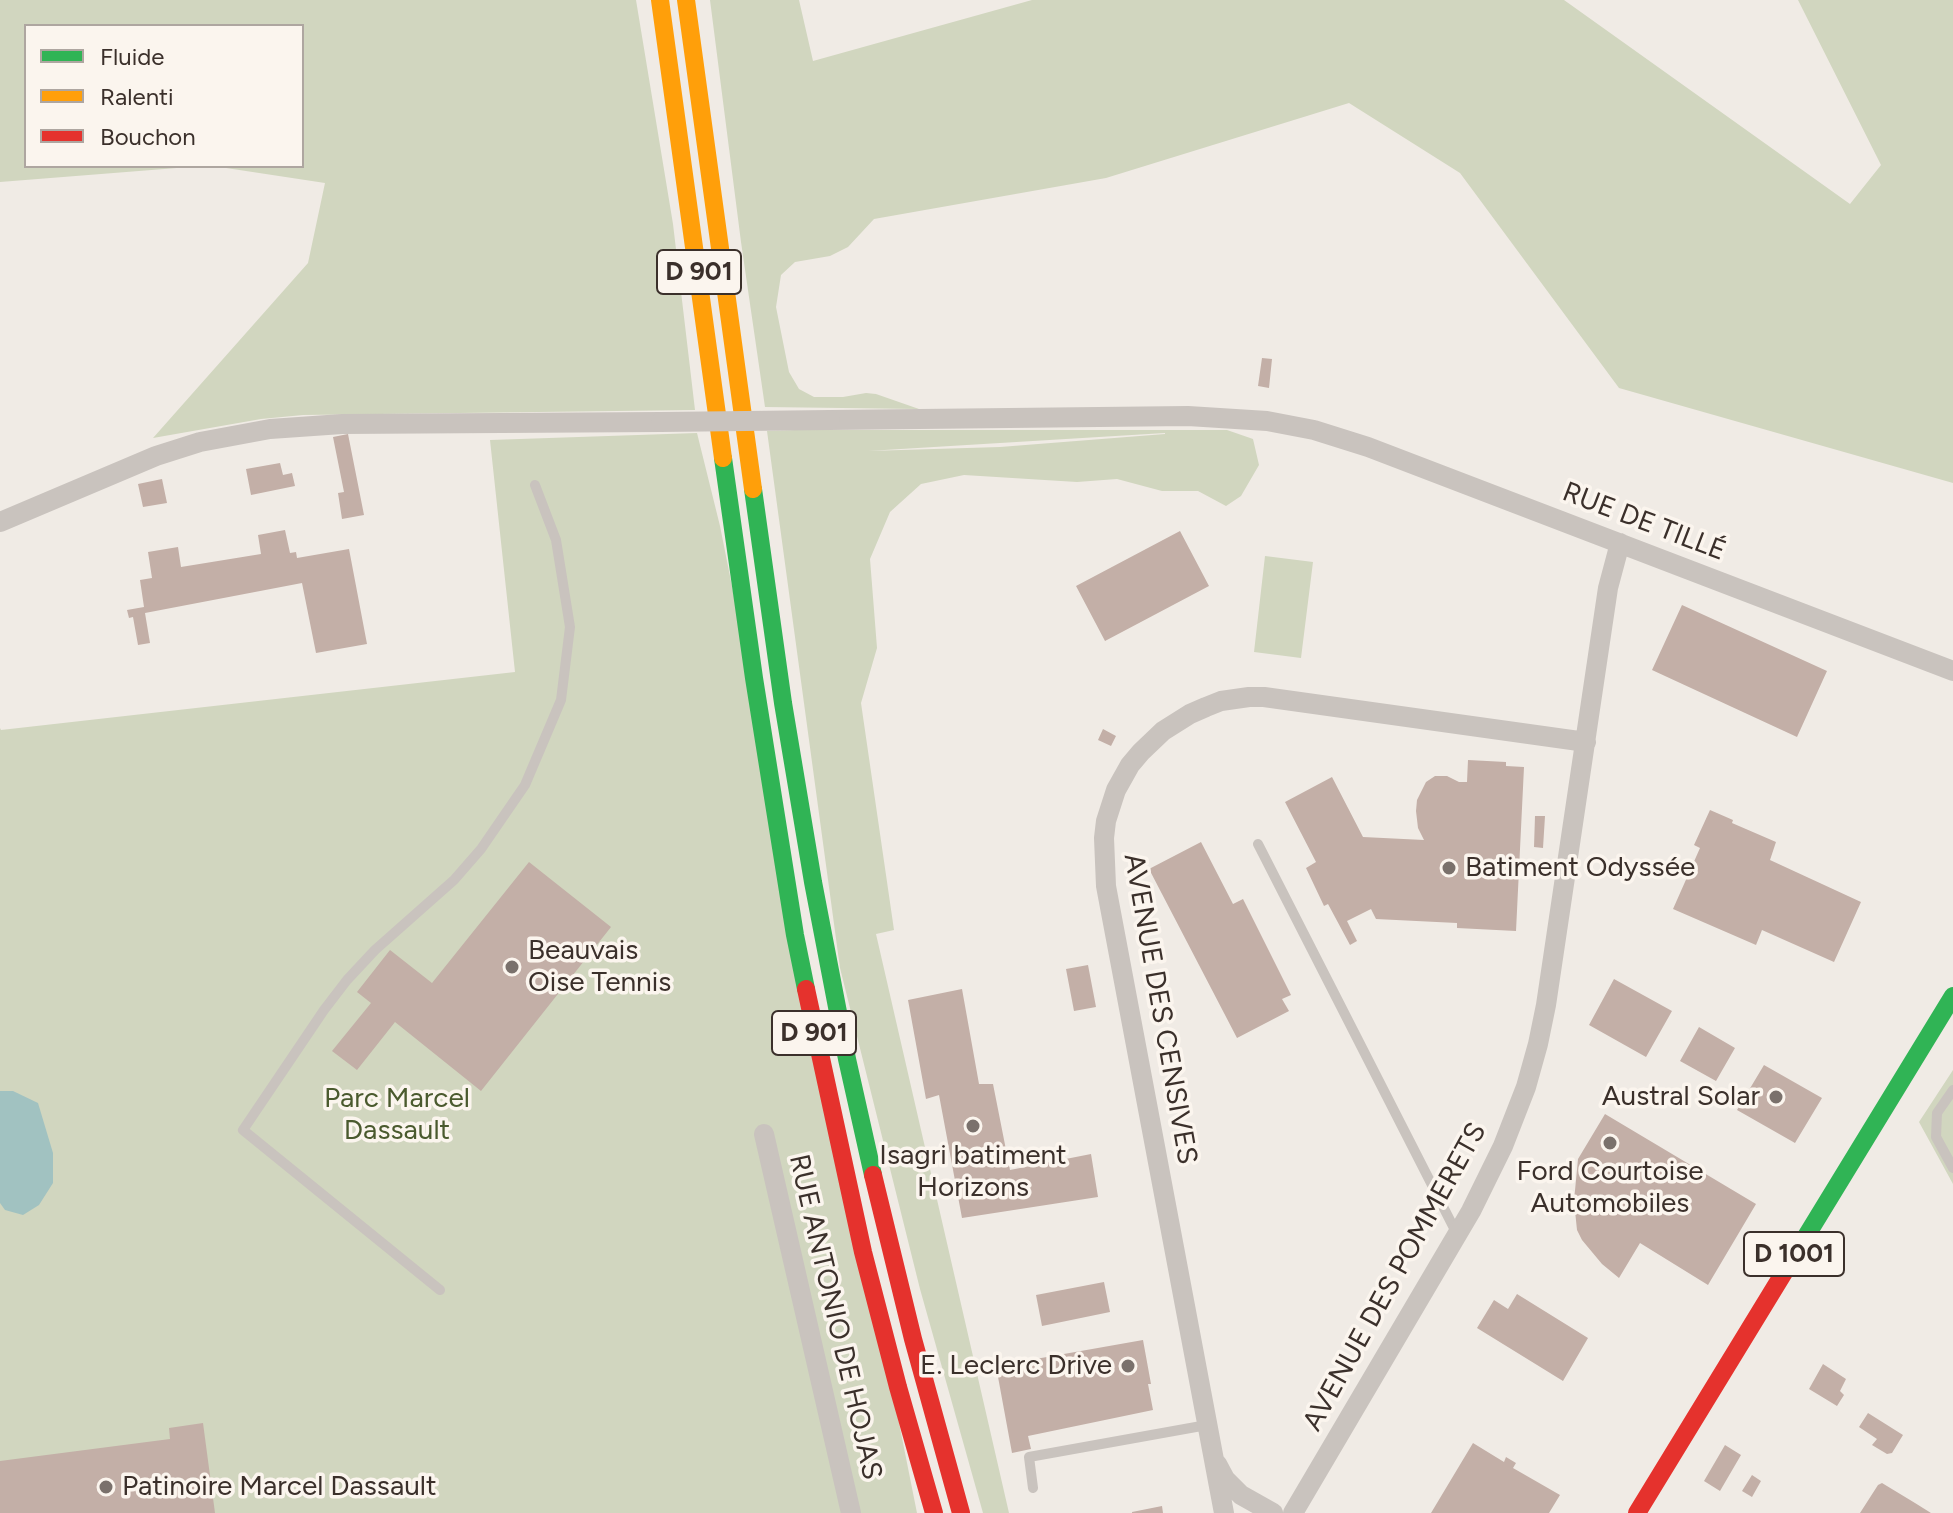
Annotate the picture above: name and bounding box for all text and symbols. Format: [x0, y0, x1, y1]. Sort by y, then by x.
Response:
legend [24, 24, 304, 168]
text: Fluide [100, 42, 164, 71]
text: Ralenti [100, 82, 174, 111]
text: Bouchon [100, 122, 196, 151]
road number: D 901 [657, 250, 741, 294]
street label: RUE DE TILLÉ [1558, 475, 1730, 569]
street label: AVENUE DES CENSIVES [1116, 851, 1204, 1167]
place label: Batiment Odyssée [1465, 851, 1695, 885]
marker: Batiment Odyssée [1440, 859, 1458, 877]
place label: Beauvais Oise Tennis [528, 934, 671, 1000]
marker: Beauvais Oise Tennis [503, 958, 521, 976]
road number: D 901 [772, 1011, 856, 1055]
place label: Austral Solar [1602, 1080, 1760, 1114]
park label: Parc Marcel Dassault [324, 1082, 470, 1148]
marker: Austral Solar [1767, 1088, 1785, 1106]
marker: Isagri batiment Horizons [964, 1117, 982, 1135]
street label: AVENUE DES POMMERETS [1296, 1117, 1494, 1437]
marker: Ford Courtoise Automobiles [1601, 1134, 1619, 1152]
place label: Isagri batiment Horizons [879, 1139, 1067, 1205]
street label: RUE ANTONIO DE HOJAS [781, 1151, 889, 1483]
place label: Ford Courtoise Automobiles [1516, 1155, 1704, 1221]
road number: D 1001 [1744, 1232, 1844, 1276]
place label: E. Leclerc Drive [920, 1349, 1112, 1383]
marker: E. Leclerc Drive [1119, 1357, 1137, 1375]
place label: Patinoire Marcel Dassault [122, 1470, 437, 1504]
marker: Patinoire Marcel Dassault [97, 1478, 115, 1496]

